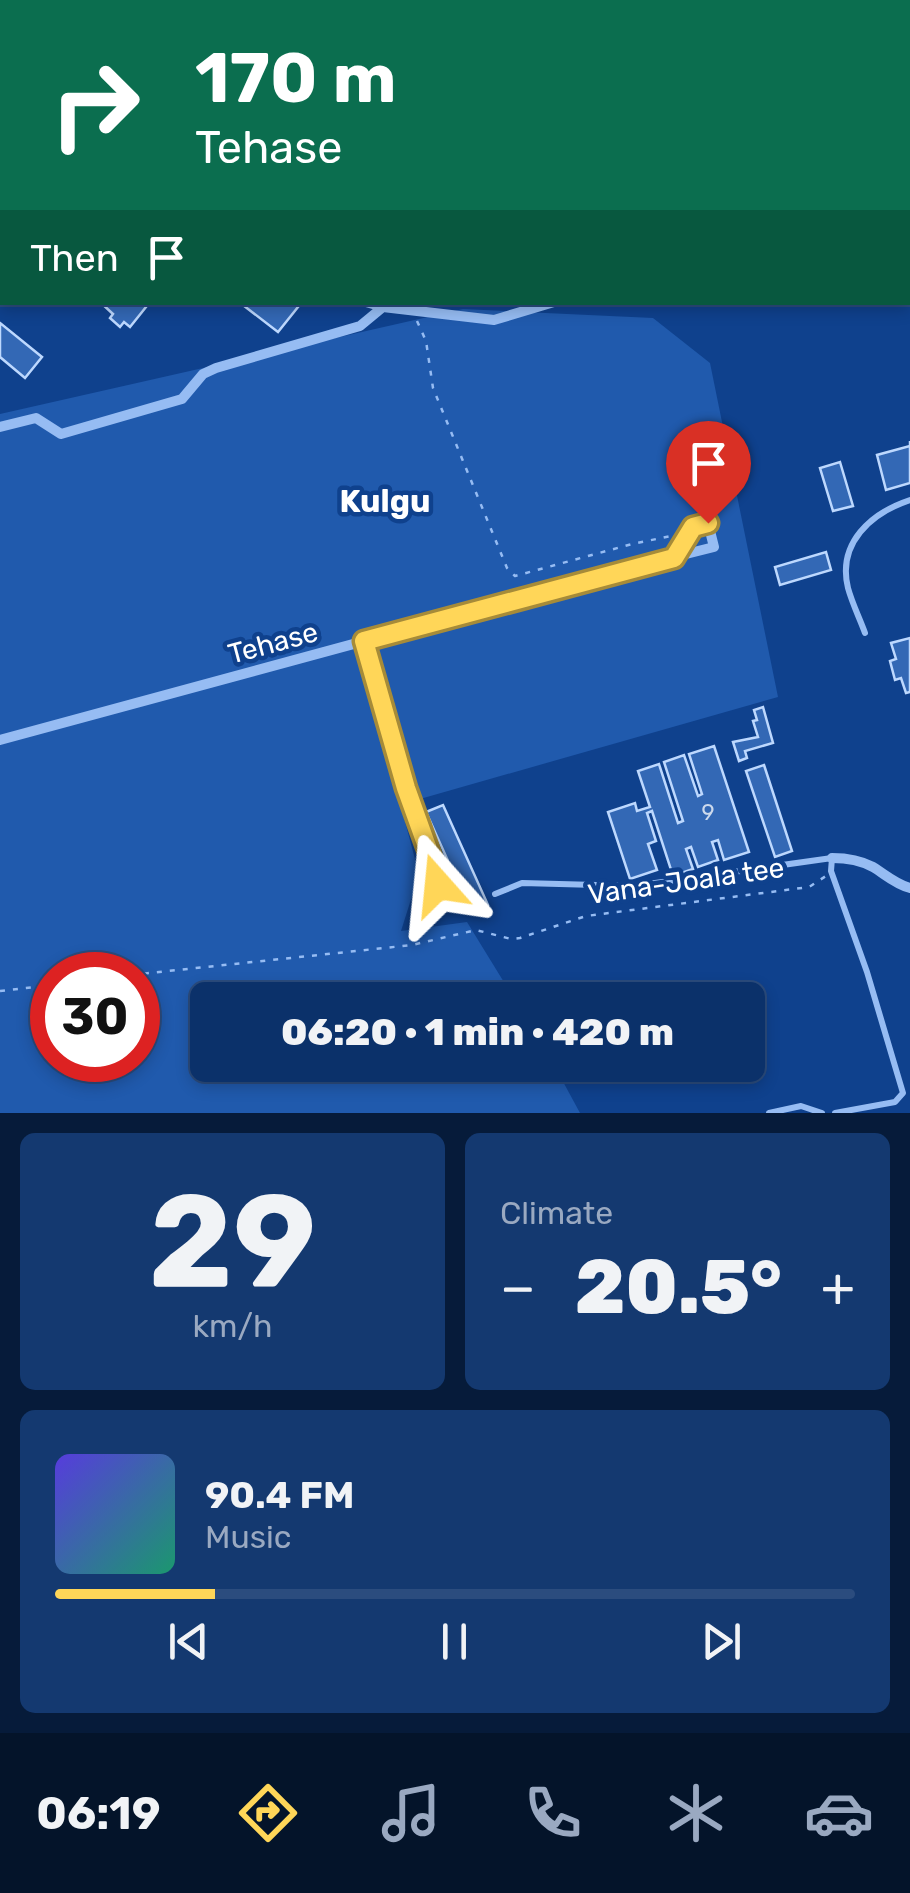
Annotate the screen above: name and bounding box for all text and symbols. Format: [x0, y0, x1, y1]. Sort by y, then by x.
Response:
text: 170 m [195, 37, 397, 120]
icon: right [30, 40, 160, 170]
text: Tehase [195, 121, 342, 174]
icon: arrive [139, 230, 194, 285]
text: Then [30, 235, 119, 281]
pin [666, 421, 751, 524]
icon: arrive [681, 436, 736, 491]
district label: Kulgu [339, 482, 431, 520]
street label: Tehase [224, 615, 322, 671]
house number: 9 [701, 799, 715, 826]
position arrow [386, 833, 490, 937]
street label: Vana-Joala tee [586, 851, 786, 911]
speed limit sign: 30 [30, 952, 160, 1082]
text: 06:20 · 1 min · 420 m [281, 1009, 674, 1055]
text: 29 [149, 1164, 316, 1319]
text: Climate [500, 1194, 613, 1232]
text: 20.5° [575, 1243, 782, 1332]
text: − [500, 1255, 536, 1320]
text: + [821, 1255, 855, 1320]
text: km/h [193, 1307, 272, 1345]
text: 90.4 FM [205, 1472, 354, 1518]
text: Music [205, 1518, 291, 1556]
icon: previous [161, 1614, 216, 1669]
icon: pause [427, 1614, 482, 1669]
icon: next [694, 1614, 749, 1669]
icon: directions [233, 1778, 303, 1848]
icon: music [376, 1778, 446, 1848]
icon: phone [518, 1778, 588, 1848]
icon: climate [661, 1778, 731, 1848]
icon: car [804, 1778, 874, 1848]
text: 06:19 [36, 1787, 161, 1840]

